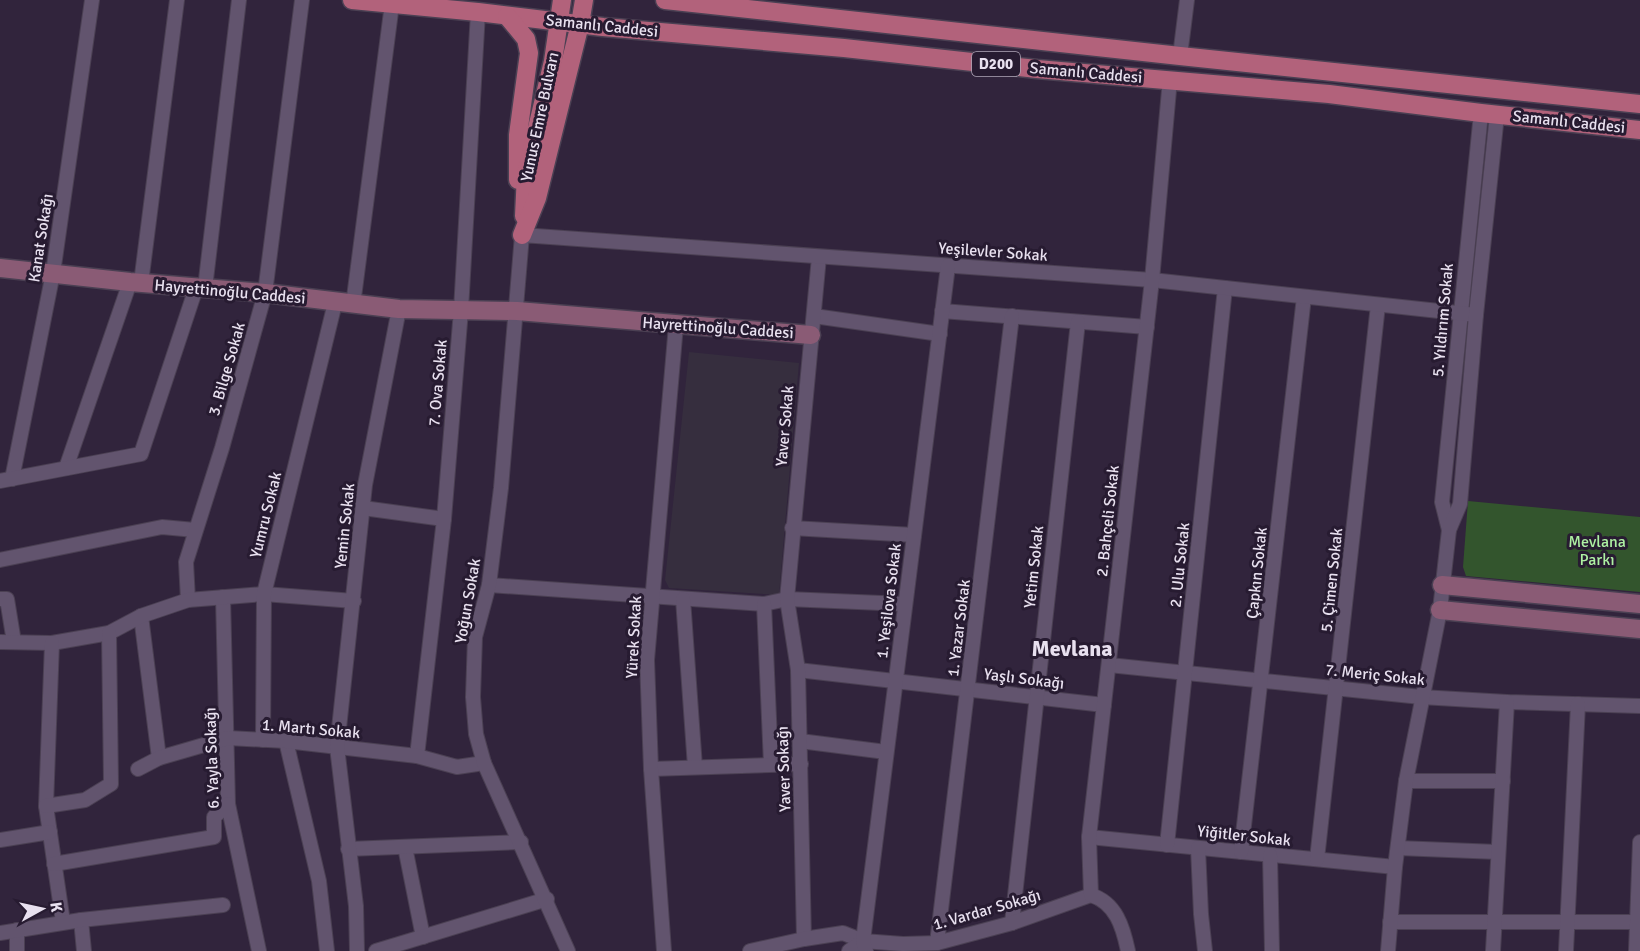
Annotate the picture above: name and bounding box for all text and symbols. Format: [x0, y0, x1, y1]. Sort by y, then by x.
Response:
street label: Samanlı Caddesi [545, 10, 659, 42]
street label: Yunus Emre Bulvarı [517, 50, 563, 184]
road number: D200 [972, 52, 1020, 76]
street label: Samanlı Caddesi [1029, 58, 1143, 88]
street label: Samanlı Caddesi [1512, 106, 1626, 138]
street label: Kanat Sokağı [24, 192, 58, 284]
street label: Yeşilevler Sokak [938, 238, 1048, 266]
street label: 5. Yıldırım Sokak [1428, 262, 1458, 378]
street label: Hayrettinoğlu Caddesi [154, 275, 306, 309]
street label: Hayrettinoğlu Caddesi [642, 313, 794, 343]
street label: 3. Bilge Sokak [204, 320, 250, 418]
street label: 7. Ova Sokak [424, 339, 452, 427]
street label: Yaver Sokak [772, 385, 798, 467]
street label: 2. Bahçeli Sokak [1092, 464, 1124, 578]
street label: Yumru Sokak [246, 470, 286, 560]
street label: Yemin Sokak [331, 482, 359, 570]
street label: 2. Ulu Sokak [1166, 522, 1194, 608]
street label: Yetim Sokak [1020, 525, 1048, 609]
street label: Çapkın Sokak [1242, 526, 1272, 620]
street label: 5. Çimen Sokak [1317, 527, 1347, 633]
park label: Mevlana Parkı [1568, 532, 1626, 570]
street label: 1. Yeşilova Sokak [872, 542, 906, 660]
street label: Yoğun Sokak [451, 557, 485, 645]
street label: 1. Yazar Sokak [943, 578, 975, 678]
street label: Yürek Sokak [622, 595, 646, 679]
district label: Mevlana [1031, 635, 1113, 662]
street label: 7. Meriç Sokak [1324, 660, 1426, 690]
street label: Yaşlı Sokağı [983, 664, 1065, 694]
street label: 6. Yayla Sokağı [200, 707, 224, 809]
street label: 1. Martı Sokak [261, 715, 361, 743]
street label: Yaver Sokağı [773, 726, 795, 812]
street label: Yiğitler Sokak [1196, 821, 1292, 851]
north arrow [12, 879, 72, 939]
street label: 1. Vardar Sokağı [931, 885, 1043, 935]
text: K [45, 901, 66, 913]

